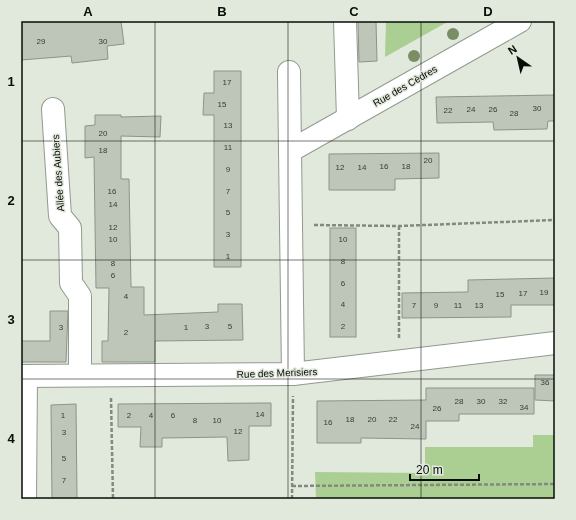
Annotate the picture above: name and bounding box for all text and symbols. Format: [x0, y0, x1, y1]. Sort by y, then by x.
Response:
text: A [83, 4, 93, 19]
text: B [217, 4, 227, 19]
text: C [349, 4, 359, 19]
text: D [483, 4, 493, 19]
house number: 29 [37, 37, 46, 46]
house number: 30 [99, 37, 108, 46]
north arrow [498, 38, 538, 78]
text: N [506, 42, 519, 57]
street label: Rue des Cèdres [371, 63, 439, 109]
text: 1 [7, 74, 15, 89]
house number: 17 [223, 78, 232, 87]
house number: 15 [218, 100, 227, 109]
house number: 30 [533, 104, 542, 113]
house number: 24 [467, 105, 476, 114]
house number: 26 [489, 105, 498, 114]
house number: 22 [444, 106, 453, 115]
house number: 28 [510, 109, 519, 118]
house number: 13 [224, 121, 233, 130]
house number: 20 [99, 129, 108, 138]
street label: Allée des Aubiers [50, 134, 66, 212]
house number: 11 [224, 143, 233, 152]
house number: 18 [99, 146, 108, 155]
house number: 20 [424, 156, 433, 165]
house number: 16 [380, 162, 389, 171]
house number: 18 [402, 162, 411, 171]
house number: 12 [336, 163, 345, 172]
house number: 14 [358, 163, 367, 172]
house number: 9 [226, 165, 231, 174]
house number: 16 [108, 187, 117, 196]
house number: 7 [226, 187, 231, 196]
text: 2 [7, 193, 15, 208]
house number: 14 [109, 200, 118, 209]
house number: 5 [226, 208, 231, 217]
house number: 12 [109, 223, 118, 232]
house number: 3 [226, 230, 231, 239]
house number: 10 [109, 235, 118, 244]
house number: 10 [339, 235, 348, 244]
house number: 1 [226, 252, 231, 261]
house number: 8 [341, 257, 346, 266]
house number: 8 [111, 259, 116, 268]
house number: 6 [111, 271, 116, 280]
house number: 6 [341, 279, 346, 288]
house number: 19 [540, 288, 549, 297]
house number: 17 [519, 289, 528, 298]
house number: 15 [496, 290, 505, 299]
house number: 4 [124, 292, 129, 301]
house number: 4 [341, 300, 346, 309]
house number: 7 [412, 301, 417, 310]
house number: 9 [434, 301, 439, 310]
house number: 11 [454, 301, 463, 310]
house number: 13 [475, 301, 484, 310]
text: 3 [7, 312, 15, 327]
house number: 3 [205, 322, 210, 331]
house number: 5 [228, 322, 233, 331]
house number: 2 [341, 322, 346, 331]
house number: 3 [59, 323, 64, 332]
house number: 1 [184, 323, 189, 332]
house number: 2 [124, 328, 129, 337]
street label: Rue des Merisiers [237, 366, 317, 380]
house number: 36 [541, 378, 550, 387]
house number: 28 [455, 397, 464, 406]
house number: 30 [477, 397, 486, 406]
house number: 32 [499, 397, 508, 406]
house number: 34 [520, 403, 529, 412]
house number: 26 [433, 404, 442, 413]
house number: 14 [256, 410, 265, 419]
house number: 1 [61, 411, 66, 420]
house number: 2 [127, 411, 132, 420]
house number: 4 [149, 411, 154, 420]
house number: 6 [171, 411, 176, 420]
house number: 18 [346, 415, 355, 424]
house number: 20 [368, 415, 377, 424]
house number: 22 [389, 415, 398, 424]
house number: 8 [193, 416, 198, 425]
house number: 10 [213, 416, 222, 425]
house number: 16 [324, 418, 333, 427]
house number: 24 [411, 422, 420, 431]
house number: 12 [234, 427, 243, 436]
house number: 3 [62, 428, 67, 437]
text: 4 [7, 431, 15, 446]
house number: 5 [62, 454, 67, 463]
scale bar [410, 456, 479, 482]
text: 20 m [416, 463, 443, 477]
house number: 7 [62, 476, 67, 485]

